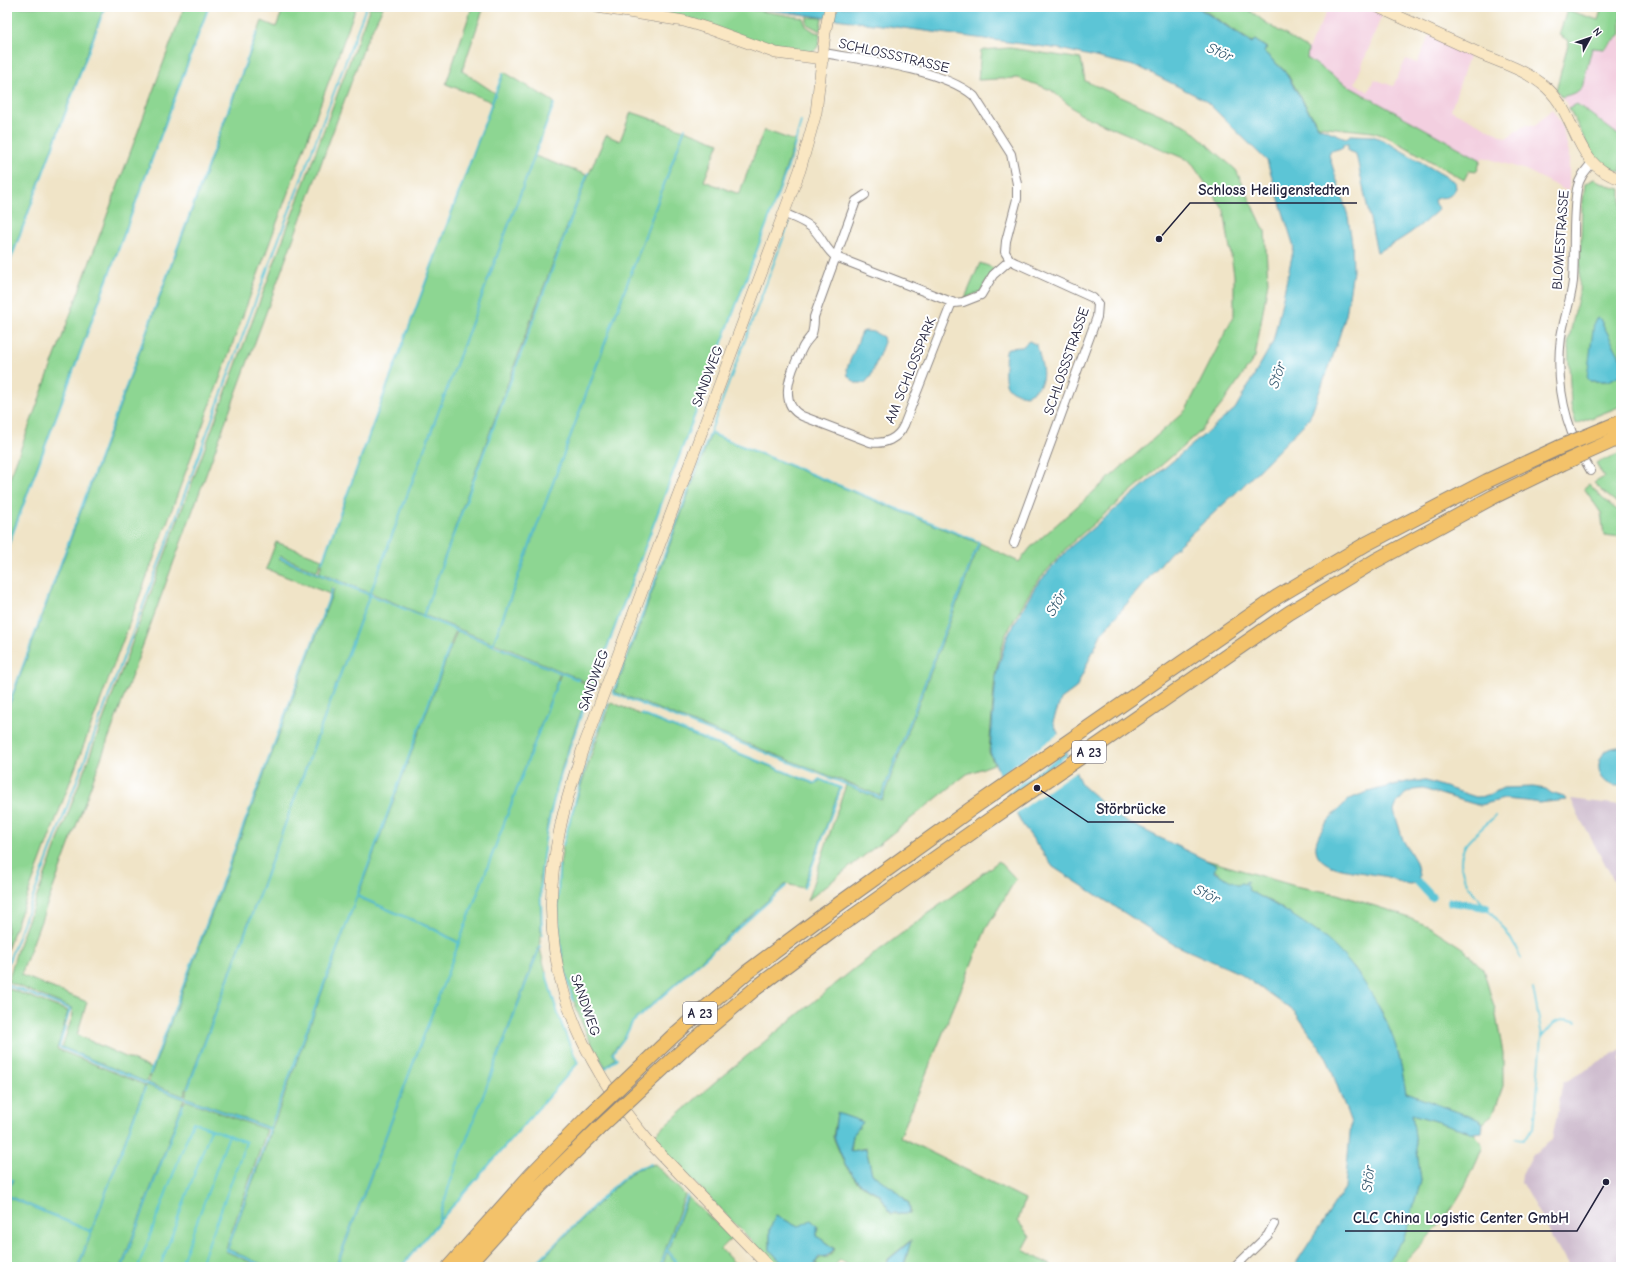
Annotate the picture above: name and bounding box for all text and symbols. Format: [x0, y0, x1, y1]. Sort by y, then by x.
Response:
north arrow [1570, 18, 1610, 58]
text: N [1590, 25, 1605, 39]
street label: SCHLOSSSTRASSE [837, 35, 951, 76]
water label: Stör [1204, 38, 1237, 66]
callout: Schloss Heiligenstedten [1190, 176, 1357, 203]
text: Schloss Heiligenstedten [1198, 181, 1350, 199]
street label: BLOMESTRASSE [1549, 190, 1572, 290]
street label: SCHLOSSSTRASSE [1040, 305, 1093, 417]
street label: AM SCHLOSSPARK [881, 314, 940, 426]
street label: SANDWEG [688, 343, 727, 409]
water label: Stör [1264, 359, 1290, 391]
water label: Stör [1041, 586, 1071, 619]
street label: SANDWEG [575, 647, 612, 713]
road number: A 23 [1072, 741, 1106, 763]
callout: Störbrücke [1088, 795, 1174, 822]
text: Störbrücke [1096, 800, 1166, 818]
water label: Stör [1191, 880, 1224, 908]
street label: SANDWEG [567, 972, 604, 1038]
road number: A 23 [683, 1002, 717, 1024]
water label: Stör [1358, 1164, 1378, 1193]
callout: CLC China Logistic Center GmbH [1345, 1204, 1577, 1231]
text: CLC China Logistic Center GmbH [1353, 1209, 1569, 1227]

